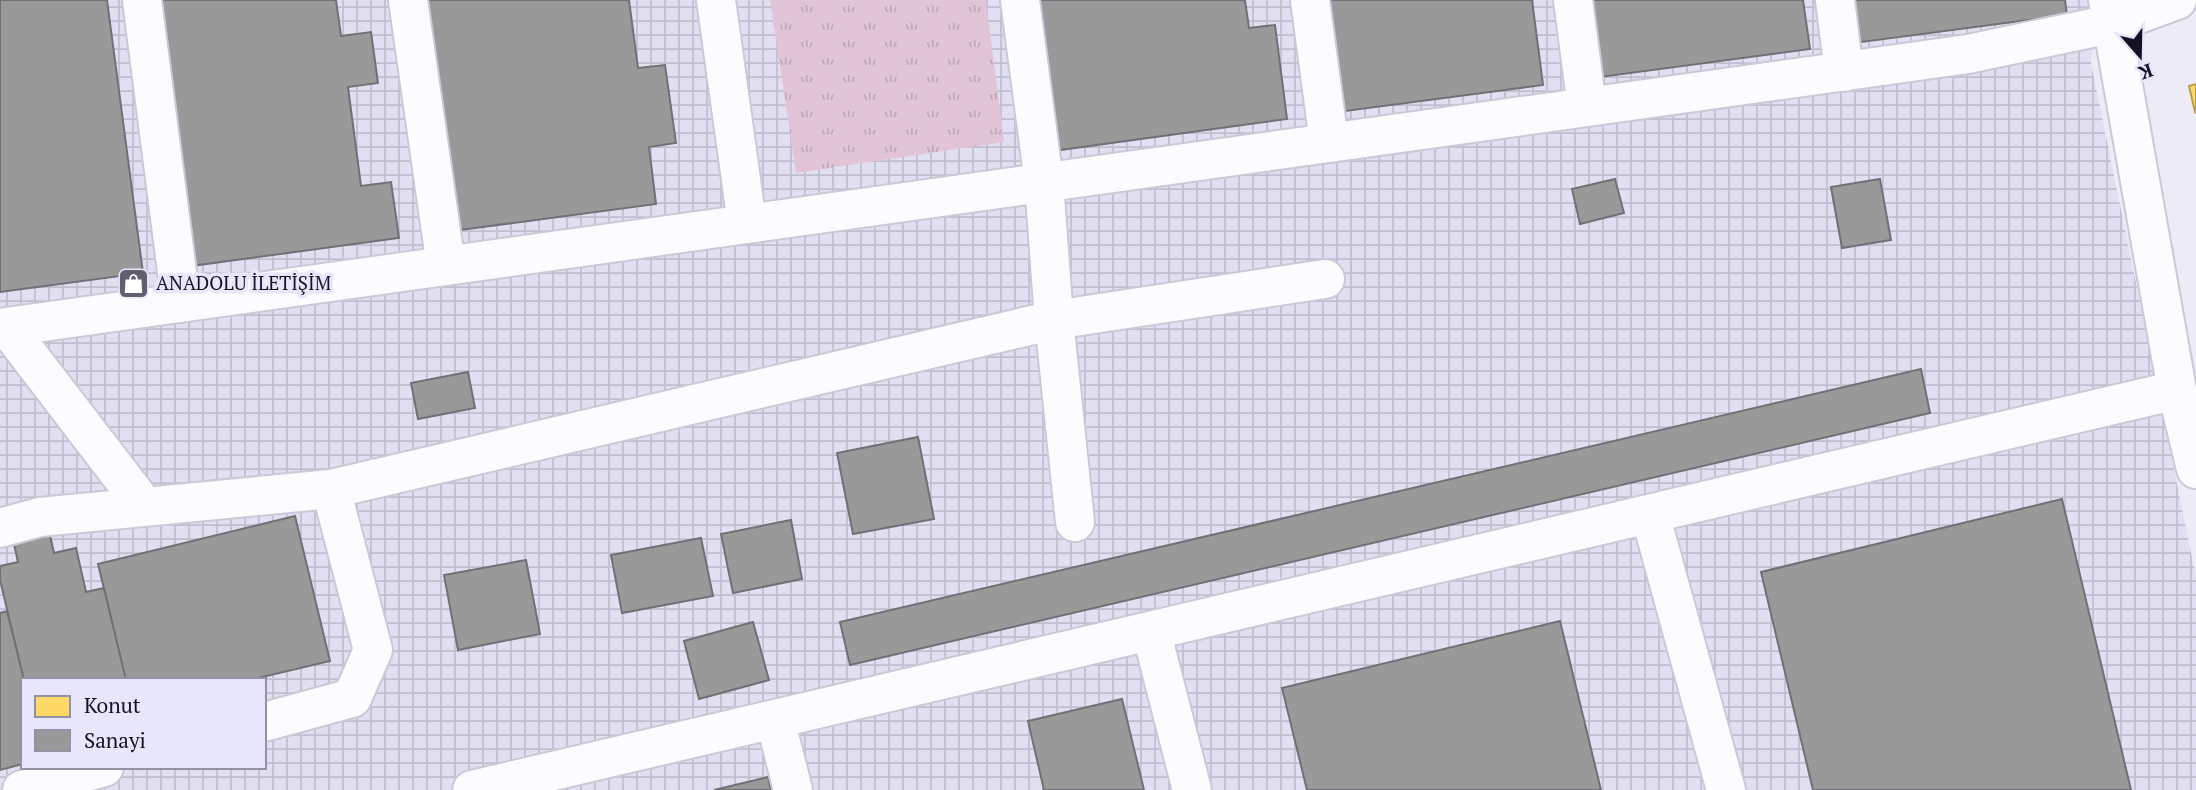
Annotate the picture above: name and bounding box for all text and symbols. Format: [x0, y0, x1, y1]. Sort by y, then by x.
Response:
north arrow [2105, 21, 2175, 91]
text: K [2135, 58, 2157, 87]
shop icon: ANADOLU İLETİŞİM [116, 266, 150, 300]
place label: ANADOLU İLETİŞİM [156, 270, 331, 295]
legend [21, 678, 266, 769]
text: Konut [84, 691, 141, 719]
text: Sanayi [84, 726, 146, 754]

